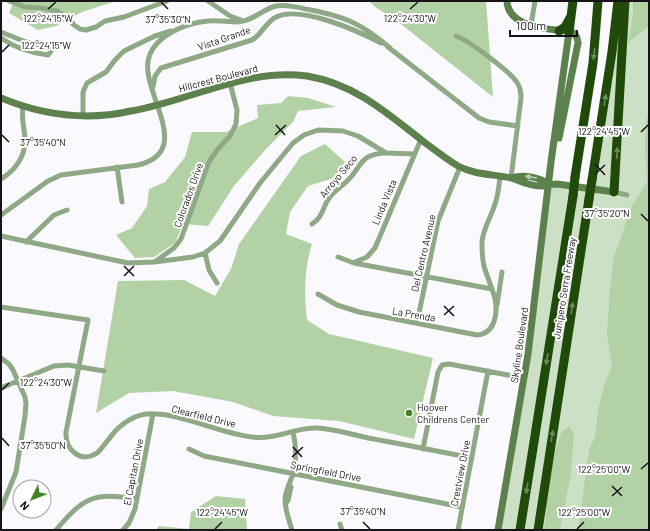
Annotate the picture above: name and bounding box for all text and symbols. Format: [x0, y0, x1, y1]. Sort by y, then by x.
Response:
text: 122°24'15"W [23, 12, 73, 24]
text: 122°24'30"W [384, 12, 436, 24]
scale bar [510, 12, 577, 38]
text: 37°35'30"N [145, 13, 191, 25]
text: 100 m [516, 18, 546, 32]
street label: Vista Grande [196, 23, 252, 53]
text: 122°24'15"W [21, 39, 71, 51]
one-way arrow [591, 48, 597, 60]
street label: Hillcrest Boulevard [177, 62, 259, 94]
one-way arrow [602, 94, 608, 106]
text: 122°24'45"W [578, 125, 630, 137]
text: 37°35'40"N [20, 136, 66, 148]
one-way arrow [614, 147, 621, 159]
street label: Arroyo Seco [317, 152, 359, 200]
street label: Colorados Drive [171, 161, 205, 229]
one-way arrow [525, 174, 537, 180]
street label: Linda Vista [369, 178, 399, 226]
text: 37°35'20"N [584, 207, 630, 219]
street label: Del Centro Avenue [408, 213, 438, 293]
street label: Junipero Serra Freeway [550, 236, 578, 340]
one-way arrow [569, 302, 575, 314]
street label: La Prenda [392, 304, 436, 324]
street label: Skyline Boulevard [508, 306, 530, 384]
one-way arrow [544, 353, 550, 365]
text: 122°24'30"W [20, 376, 72, 388]
place label: Hoover Childrens Center [417, 401, 489, 425]
street label: Clearfield Drive [171, 402, 237, 430]
marker: Hoover Childrens Center [404, 408, 414, 418]
one-way arrow [549, 430, 555, 442]
street label: El Capitan Drive [121, 438, 145, 506]
text: 37°35'50"N [20, 439, 66, 451]
street label: Crestview Drive [448, 439, 472, 507]
street label: Springfield Drive [290, 458, 362, 484]
text: 122°25'00"W [578, 463, 630, 475]
north arrow [12, 479, 52, 519]
one-way arrow [524, 481, 530, 494]
text: N [17, 499, 32, 513]
text: 37°35'40"N [340, 505, 386, 517]
text: 122°24'45"W [196, 506, 248, 518]
text: 122°25'00"W [558, 506, 610, 518]

